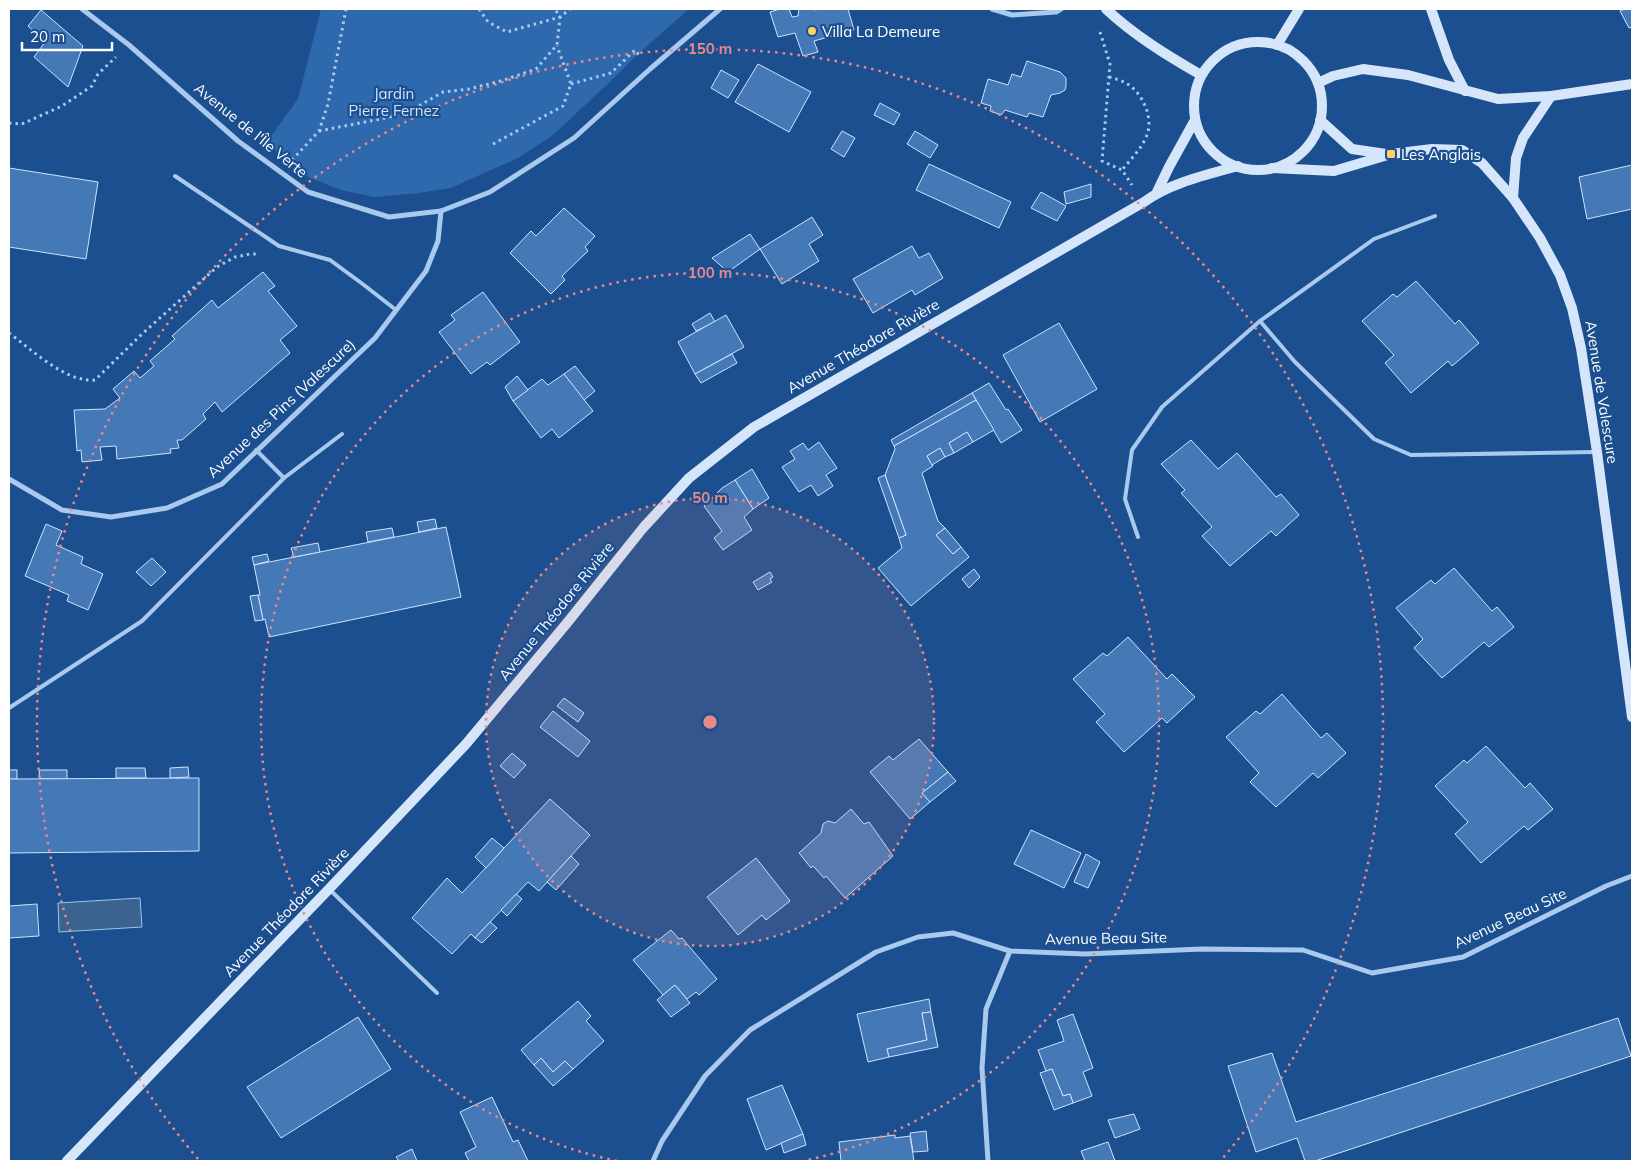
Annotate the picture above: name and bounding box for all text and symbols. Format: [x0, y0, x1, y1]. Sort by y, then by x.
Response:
scale bar [22, 20, 112, 52]
place label: Villa La Demeure [822, 22, 940, 41]
marker: Villa La Demeure [806, 25, 818, 37]
text: 20 m [30, 27, 65, 46]
text: 150 m [688, 39, 732, 58]
street label: Avenue de l'Île Verte [190, 78, 312, 182]
park label: Jardin Pierre Fernez [349, 84, 440, 120]
place label: Les Anglais [1401, 145, 1481, 164]
marker: Les Anglais [1385, 148, 1397, 160]
text: 100 m [688, 263, 732, 282]
street label: Avenue Théodore Rivière [783, 295, 943, 397]
street label: Avenue de Valescure [1581, 319, 1623, 465]
street label: Avenue des Pins (Valescure) [203, 334, 359, 482]
text: 50 m [692, 488, 728, 507]
street label: Avenue Théodore Rivière [494, 538, 618, 684]
centre of rings [701, 713, 719, 731]
street label: Avenue Théodore Rivière [219, 843, 353, 981]
street label: Avenue Beau Site [1451, 884, 1569, 952]
street label: Avenue Beau Site [1045, 927, 1167, 949]

